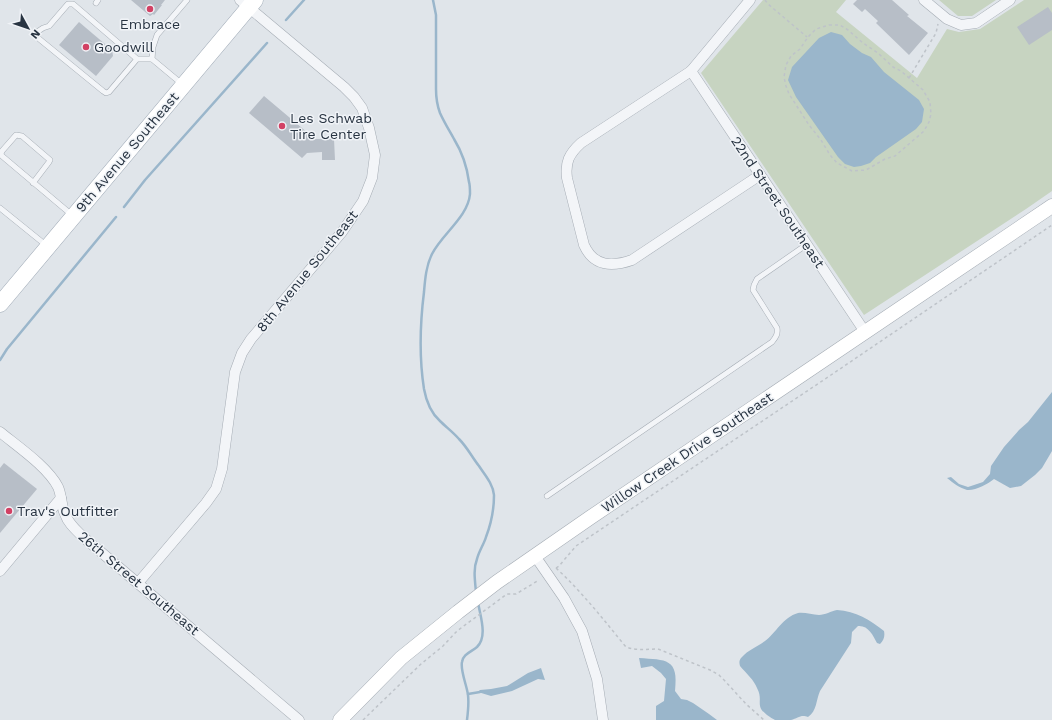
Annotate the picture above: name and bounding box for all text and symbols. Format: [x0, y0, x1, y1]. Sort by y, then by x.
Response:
marker: Embrace [145, 4, 155, 14]
north arrow [8, 8, 48, 48]
place label: Embrace [120, 16, 180, 32]
text: N [28, 27, 43, 41]
place label: Goodwill [94, 39, 154, 55]
marker: Goodwill [81, 42, 91, 52]
street label: 9th Avenue Southeast [72, 89, 182, 215]
place label: Les Schwab Tire Center [290, 110, 372, 142]
marker: Les Schwab Tire Center [277, 121, 287, 131]
street label: 22nd Street Southeast [728, 133, 828, 271]
street label: 8th Avenue Southeast [253, 207, 361, 335]
street label: Willow Creek Drive Southeast [598, 389, 776, 515]
place label: Trav's Outfitter [17, 503, 119, 519]
marker: Trav's Outfitter [4, 506, 14, 516]
street label: 26th Street Southeast [75, 528, 203, 638]

